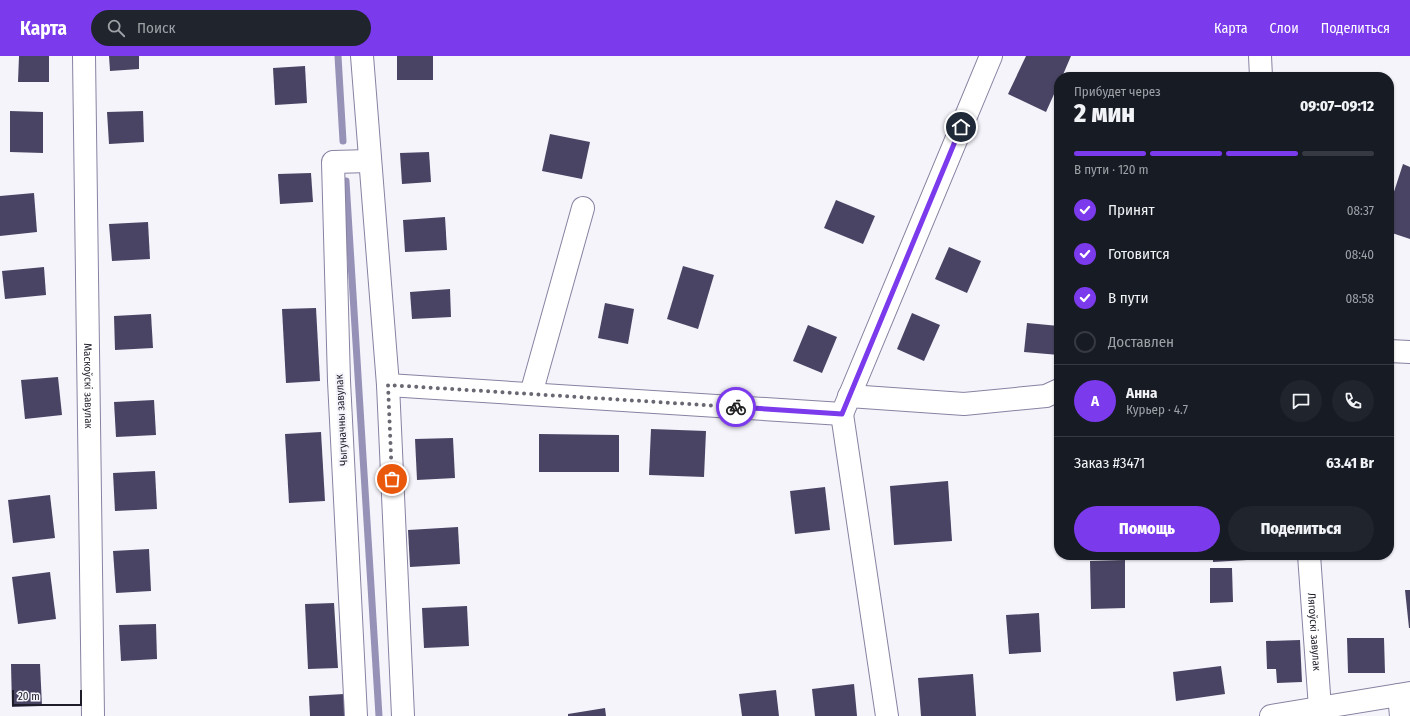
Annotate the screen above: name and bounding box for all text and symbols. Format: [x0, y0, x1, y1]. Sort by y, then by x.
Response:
search box [91, 10, 371, 46]
text: Карта [20, 17, 67, 40]
icon: search [105, 17, 127, 39]
text: Поиск [137, 19, 175, 37]
text: Карта [1214, 20, 1248, 37]
text: Слои [1270, 20, 1299, 37]
text: Поделиться [1321, 20, 1390, 37]
text: Прибудет через [1074, 84, 1161, 99]
text: 09:07–09:12 [1300, 97, 1374, 115]
text: 2 мин [1074, 98, 1135, 129]
pin [944, 110, 978, 144]
icon: home [950, 116, 972, 138]
text: В пути · 120 m [1074, 162, 1149, 177]
icon: check [1074, 199, 1096, 221]
text: Принят [1108, 201, 1155, 219]
text: 08:37 [1347, 203, 1374, 218]
icon: check [1074, 243, 1096, 265]
text: Готовится [1108, 245, 1170, 263]
text: 08:40 [1345, 247, 1374, 262]
icon: check [1074, 287, 1096, 309]
text: В пути [1108, 289, 1149, 307]
text: 08:58 [1345, 291, 1374, 306]
text: Доставлен [1108, 333, 1174, 351]
street label: Маскоўскі завулак [81, 343, 95, 430]
street label: Чыгуначны завулак [333, 373, 350, 466]
button: chat [1280, 380, 1322, 422]
button: phone [1332, 380, 1374, 422]
text: Анна [1126, 384, 1158, 402]
courier [716, 387, 756, 427]
text: А [1091, 392, 1099, 410]
icon: bike [725, 396, 747, 418]
text: Курьер · 4.7 [1126, 402, 1188, 417]
text: Заказ #3471 [1074, 454, 1145, 472]
text: 63.41 Br [1326, 454, 1374, 472]
pin [375, 462, 409, 496]
icon: bag [381, 468, 403, 490]
button: Помощь [1074, 506, 1220, 552]
button: Поделиться [1228, 506, 1374, 552]
street label: Лягоўскі завулак [1305, 592, 1323, 672]
scale bar [12, 688, 82, 707]
text: 20 m [18, 690, 40, 703]

